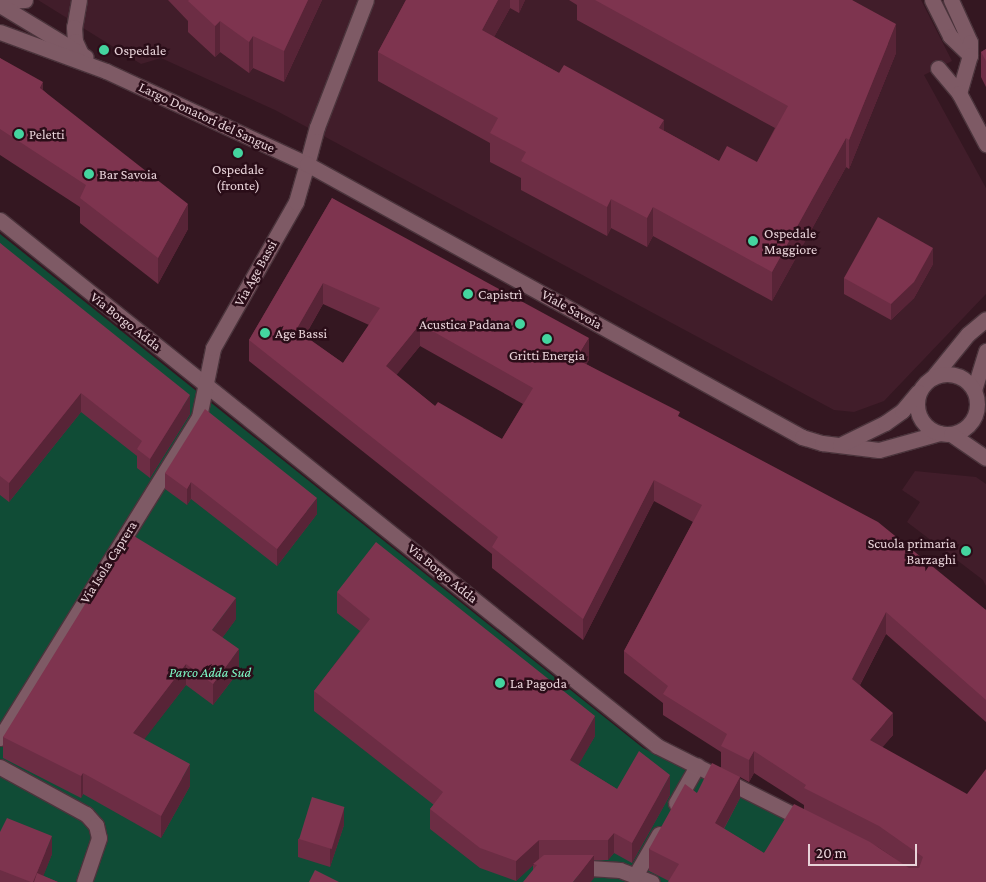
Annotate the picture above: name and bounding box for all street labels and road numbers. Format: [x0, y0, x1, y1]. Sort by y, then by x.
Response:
street label: Largo Donatori del Sangue [136, 78, 278, 156]
street label: Via Age Bassi [230, 237, 280, 309]
street label: Viale Savoia [539, 285, 605, 333]
street label: Via Borgo Adda [87, 288, 165, 354]
street label: Via Isola Caprera [76, 518, 140, 606]
street label: Via Borgo Adda [405, 540, 481, 606]

